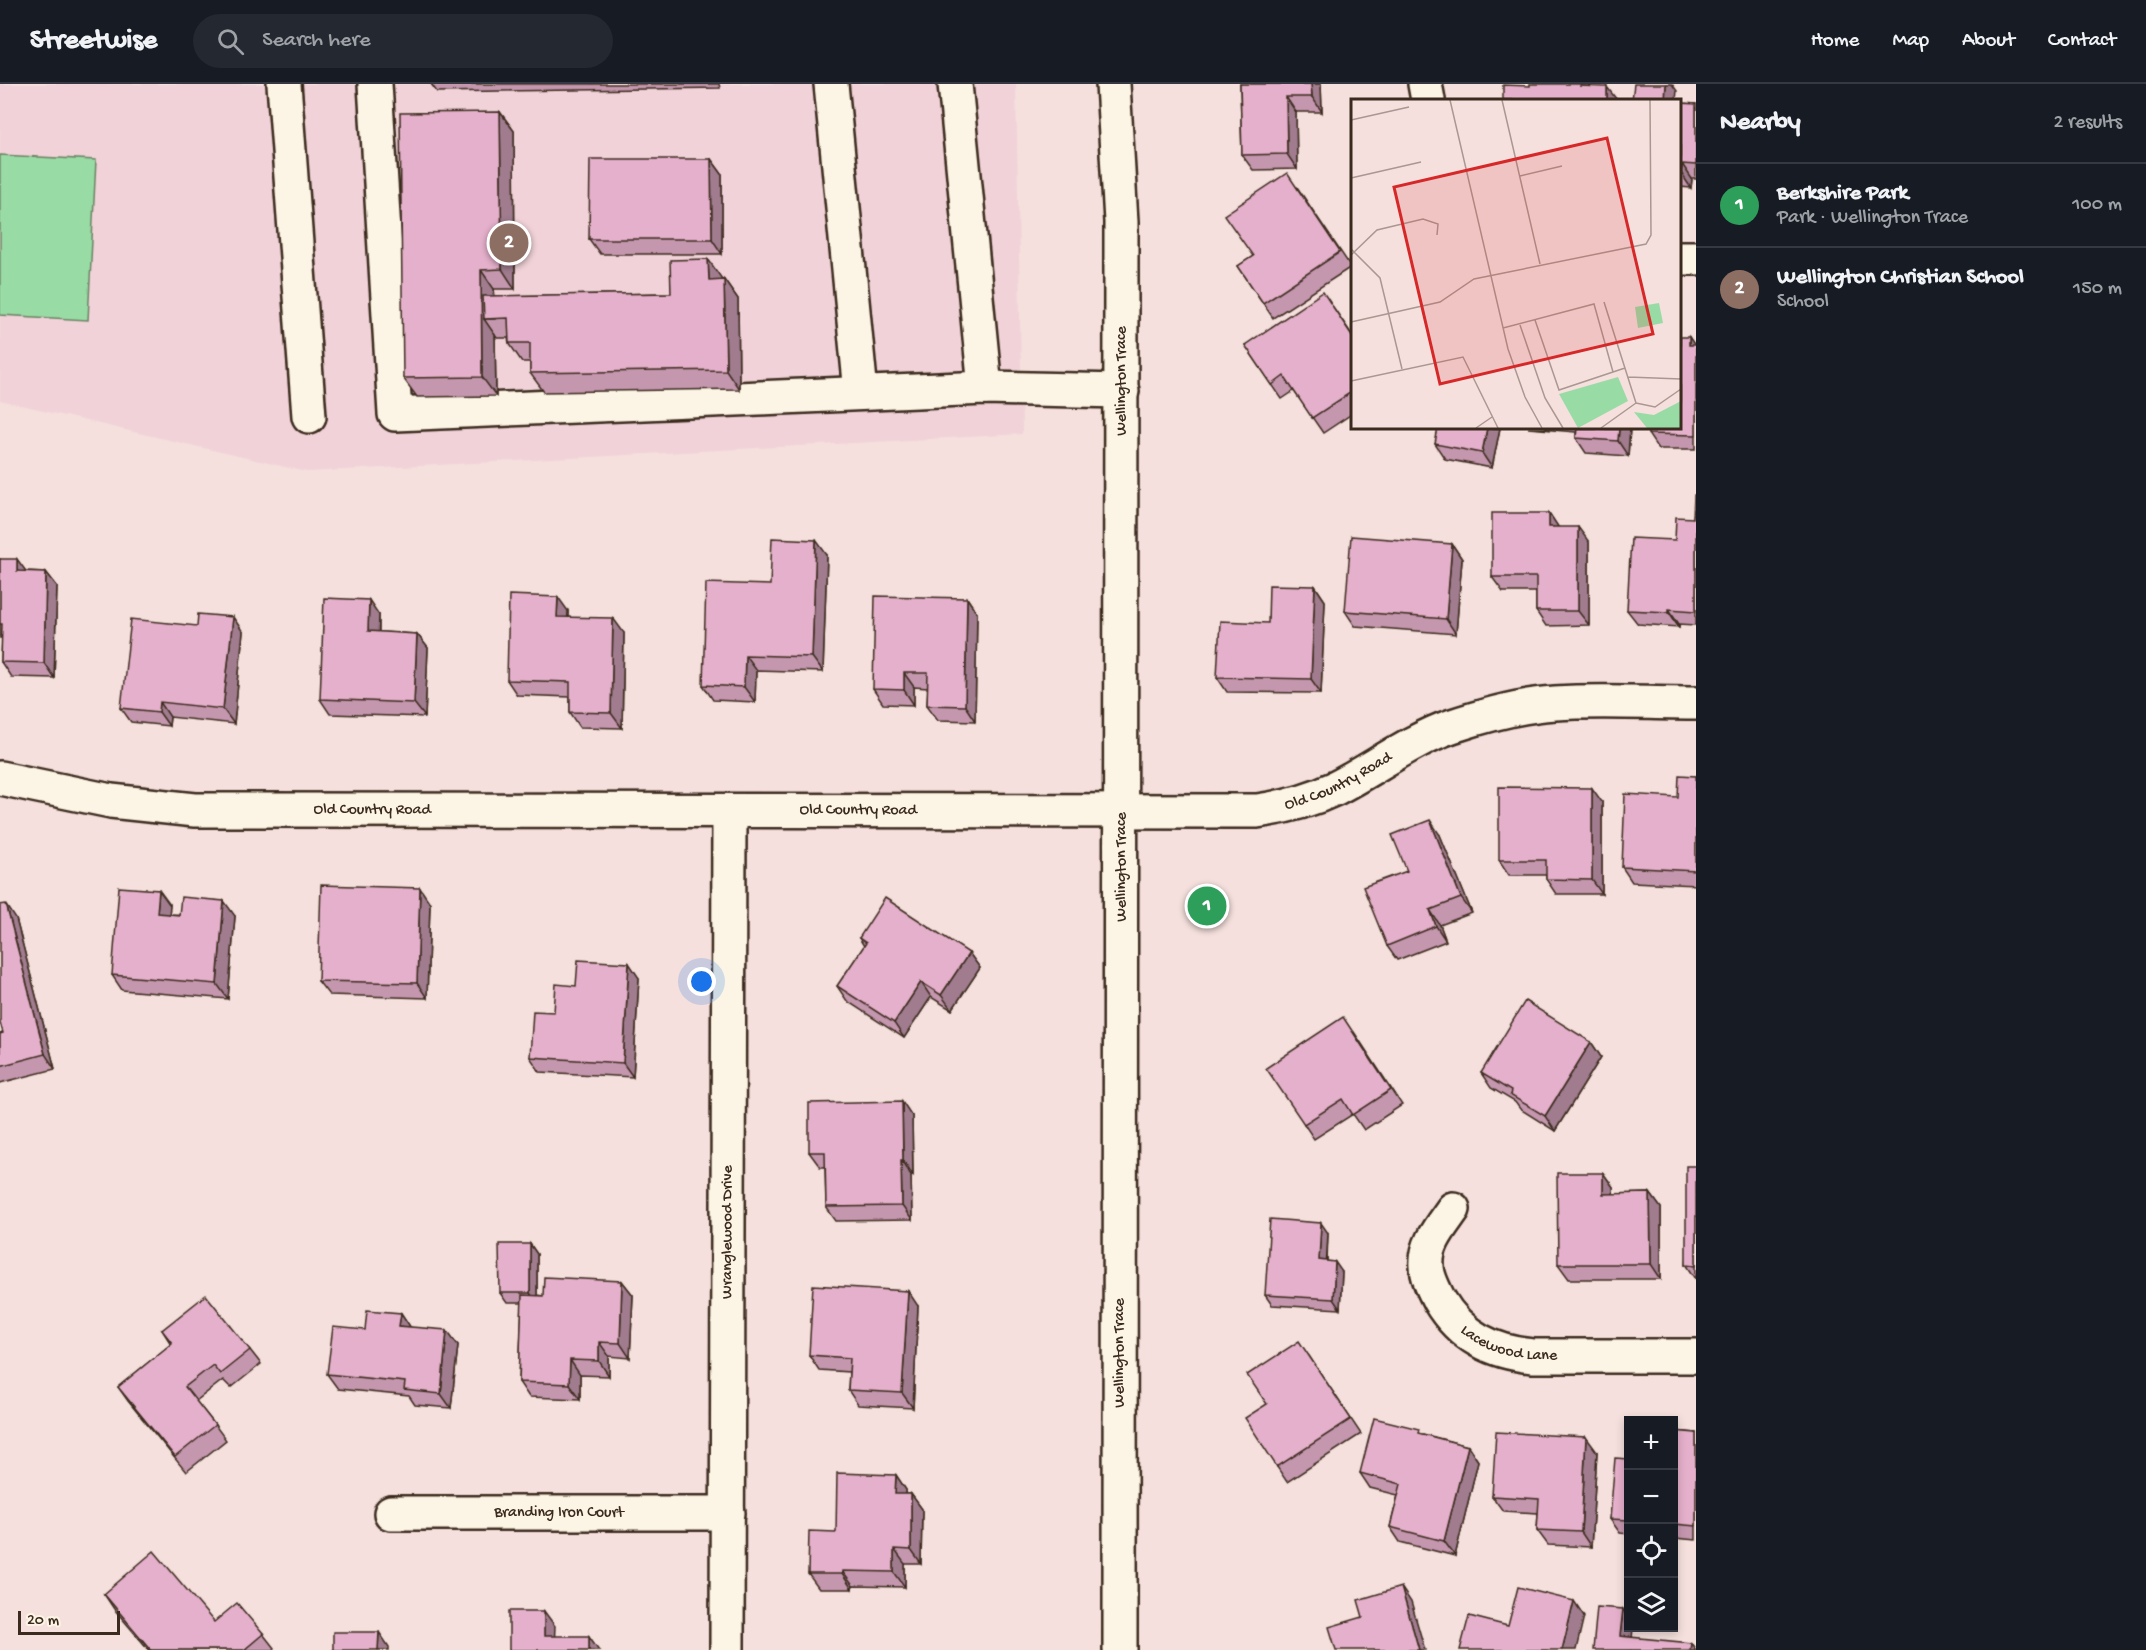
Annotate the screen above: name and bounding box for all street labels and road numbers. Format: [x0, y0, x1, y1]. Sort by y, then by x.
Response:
street label: Wellington Trace [1113, 325, 1132, 436]
street label: Old Country Road [1283, 747, 1397, 815]
street label: Old Country Road [314, 801, 432, 820]
street label: Old Country Road [800, 801, 918, 820]
street label: Wellington Trace [1113, 811, 1132, 922]
street label: Wranglewood Drive [718, 1164, 738, 1299]
street label: Wellington Trace [1111, 1297, 1130, 1408]
street label: Lacewood Lane [1456, 1321, 1558, 1366]
street label: Branding Iron Court [493, 1504, 625, 1523]

